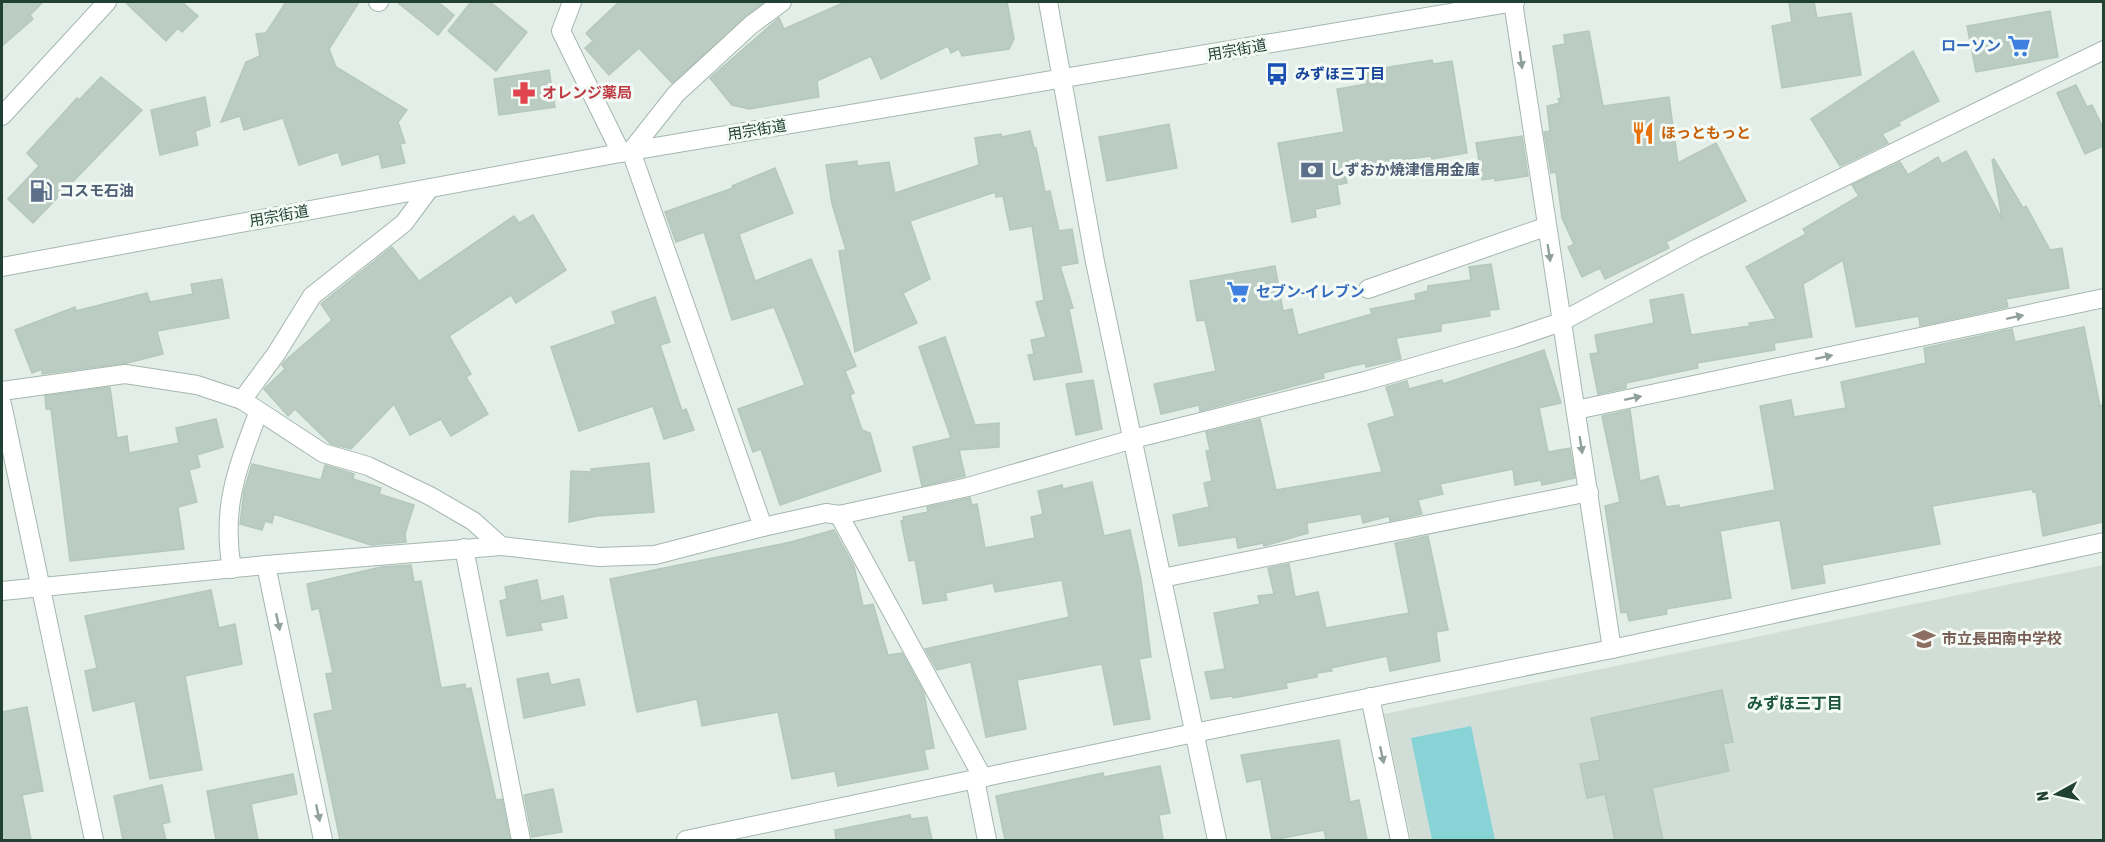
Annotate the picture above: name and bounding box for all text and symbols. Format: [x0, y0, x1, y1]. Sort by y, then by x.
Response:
supermarket icon: ローソン [2006, 33, 2032, 59]
street label: 用宗街道 [1206, 36, 1268, 63]
place label: ローソン [1941, 37, 2001, 54]
one-way arrow [1516, 50, 1525, 69]
bus stop icon: みずほ三丁目 [1264, 61, 1290, 87]
place label: みずほ三丁目 [1295, 65, 1385, 82]
pharmacy icon: オレンジ薬局 [511, 80, 537, 106]
place label: オレンジ薬局 [542, 84, 632, 101]
street label: 用宗街道 [726, 116, 788, 143]
restaurant icon: ほっともっと [1630, 120, 1656, 146]
place label: ほっともっと [1661, 124, 1751, 141]
bank icon: しずおか焼津信用金庫 [1299, 157, 1325, 183]
place label: しずおか焼津信用金庫 [1330, 161, 1480, 178]
fuel station icon: コスモ石油 [28, 178, 54, 204]
place label: コスモ石油 [59, 182, 134, 199]
street label: 用宗街道 [248, 202, 310, 229]
one-way arrow [1545, 243, 1554, 262]
supermarket icon: セブン-イレブン [1225, 279, 1251, 305]
place label: セブン-イレブン [1256, 283, 1365, 300]
one-way arrow [2006, 311, 2024, 321]
one-way arrow [1815, 352, 1834, 361]
one-way arrow [1624, 392, 1643, 402]
one-way arrow [1577, 436, 1586, 455]
one-way arrow [273, 613, 283, 632]
school or university icon: 市立長田南中学校 [1911, 626, 1937, 652]
place label: 市立長田南中学校 [1942, 630, 2062, 647]
district label: みずほ三丁目 [1747, 694, 1843, 712]
one-way arrow [1378, 745, 1387, 764]
north arrow [2027, 764, 2087, 824]
text: N [2033, 790, 2052, 802]
one-way arrow [313, 804, 323, 822]

